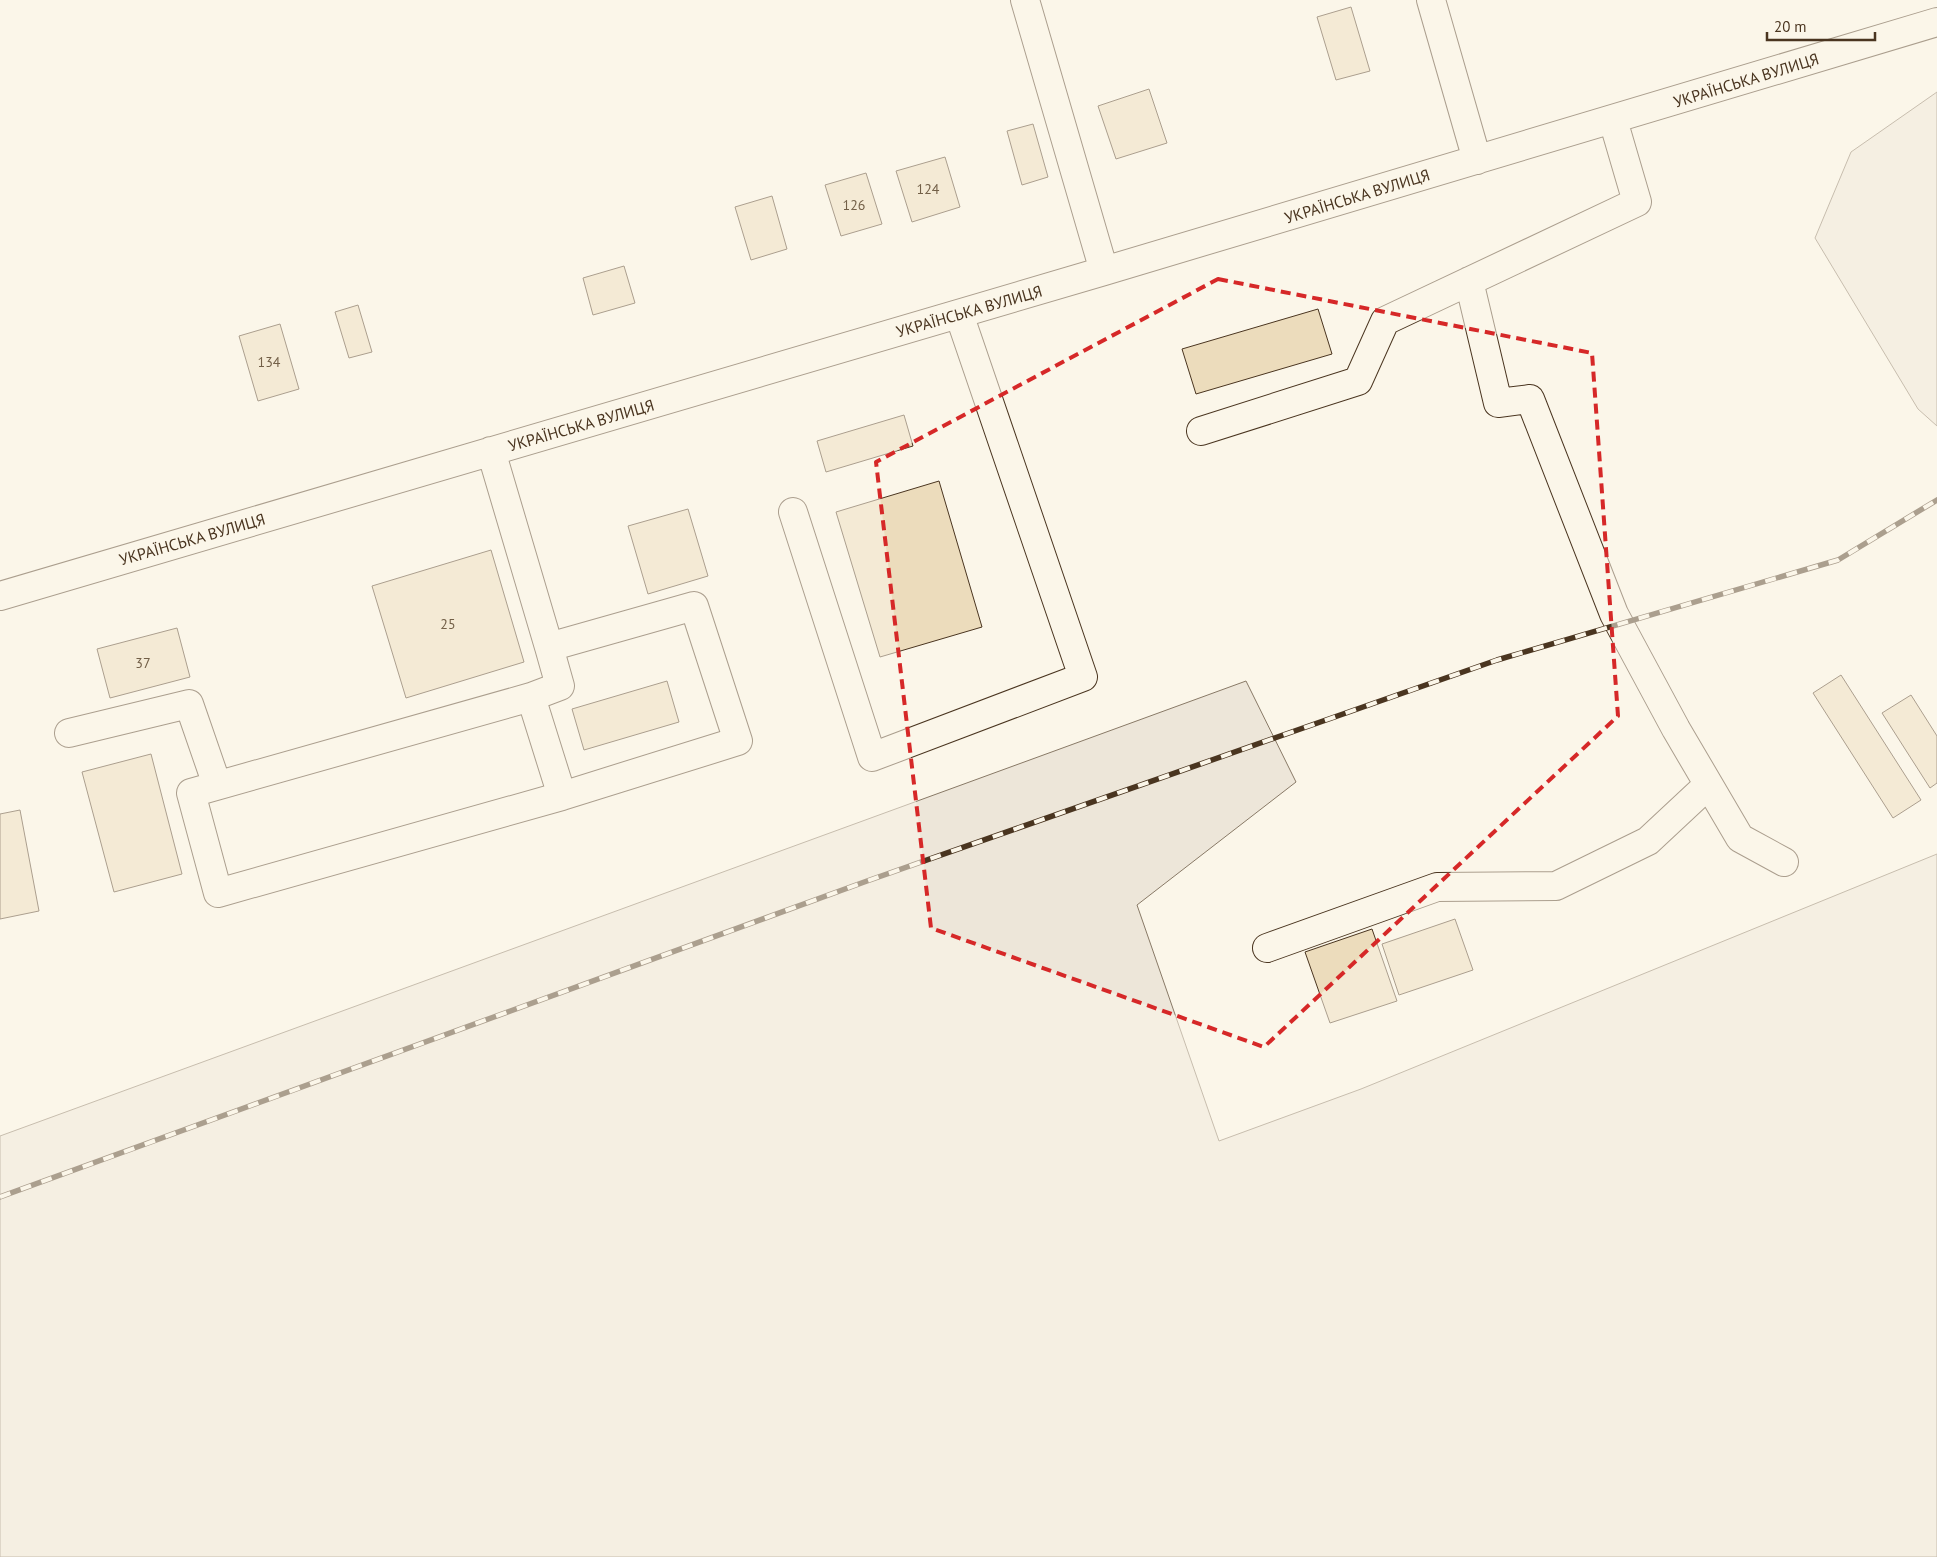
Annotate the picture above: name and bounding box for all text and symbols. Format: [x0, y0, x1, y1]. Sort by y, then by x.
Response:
scale bar [1767, 10, 1874, 42]
text: 20 m [1774, 17, 1807, 36]
street label: УКРАЇНСЬКА ВУЛИЦЯ [1671, 48, 1821, 112]
street label: УКРАЇНСЬКА ВУЛИЦЯ [1282, 164, 1432, 228]
house number: 124 [917, 180, 940, 198]
house number: 126 [843, 196, 865, 214]
street label: УКРАЇНСЬКА ВУЛИЦЯ [894, 281, 1044, 341]
house number: 134 [258, 353, 281, 371]
street label: УКРАЇНСЬКА ВУЛИЦЯ [506, 395, 656, 455]
street label: УКРАЇНСЬКА ВУЛИЦЯ [117, 509, 267, 569]
house number: 25 [440, 615, 456, 633]
house number: 37 [135, 654, 151, 672]

